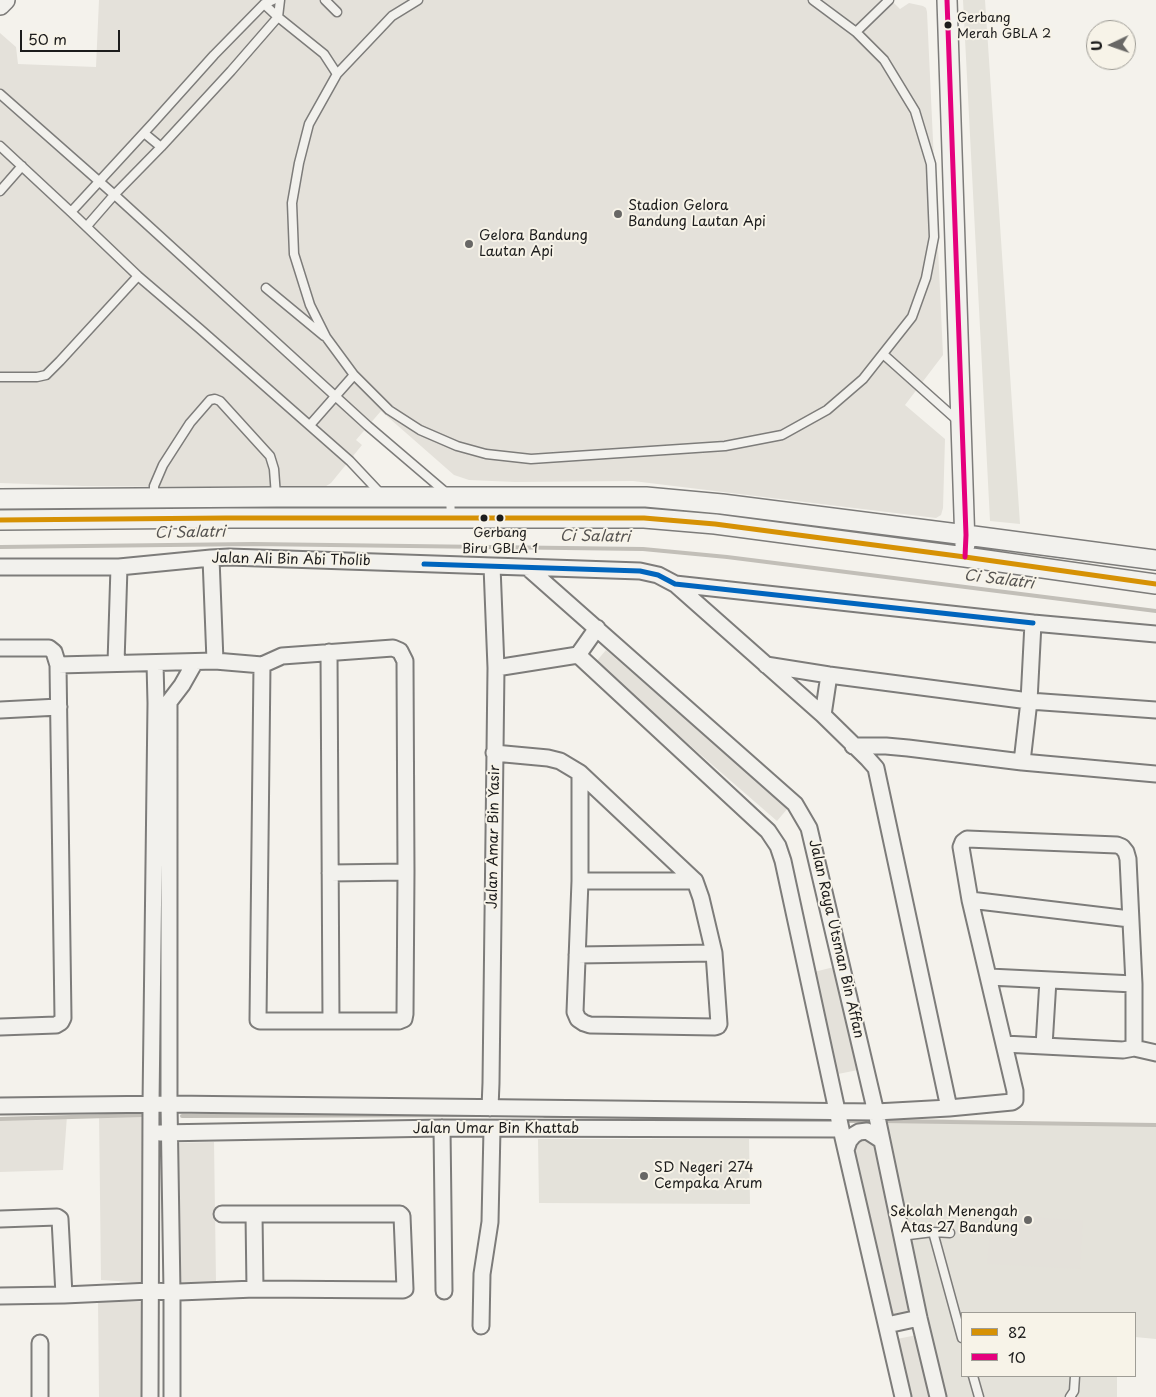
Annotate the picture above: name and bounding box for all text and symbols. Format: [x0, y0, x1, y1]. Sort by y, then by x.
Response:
place label: Gerbang Merah GBLA 2 [957, 10, 1051, 41]
scale bar [22, 20, 122, 52]
marker: Gerbang Merah GBLA 2 [943, 20, 953, 30]
north arrow [1086, 20, 1136, 70]
text: 50 m [28, 27, 67, 50]
text: U [1086, 40, 1107, 52]
place label: Stadion Gelora Bandung Lautan Api [628, 198, 766, 230]
marker: Stadion Gelora Bandung Lautan Api [612, 208, 624, 220]
place label: Gelora Bandung Lautan Api [479, 228, 588, 260]
marker: Gelora Bandung Lautan Api [463, 238, 475, 250]
unlabelled marker [479, 513, 489, 523]
marker: Gerbang Biru GBLA 1 [495, 513, 505, 523]
water label: Ci Salatri [155, 523, 225, 543]
place label: Gerbang Biru GBLA 1 [462, 525, 538, 556]
water label: Ci Salatri [560, 527, 630, 547]
street label: Jalan Ali Bin Abi Tholib [211, 550, 371, 570]
water label: Ci Salatri [963, 567, 1035, 593]
street label: Jalan Amar Bin Yasir [484, 765, 504, 909]
street label: Jalan Raya Utsman Bin Affan [805, 838, 867, 1040]
street label: Jalan Umar Bin Khattab [413, 1121, 579, 1137]
place label: SD Negeri 274 Cempaka Arum [654, 1160, 763, 1192]
marker: SD Negeri 274 Cempaka Arum [638, 1170, 650, 1182]
place label: Sekolah Menengah Atas 27 Bandung [890, 1204, 1018, 1236]
marker: Sekolah Menengah Atas 27 Bandung [1022, 1214, 1034, 1226]
legend [961, 1312, 1136, 1377]
text: 82 [1008, 1320, 1027, 1343]
text: 10 [1008, 1345, 1026, 1368]

